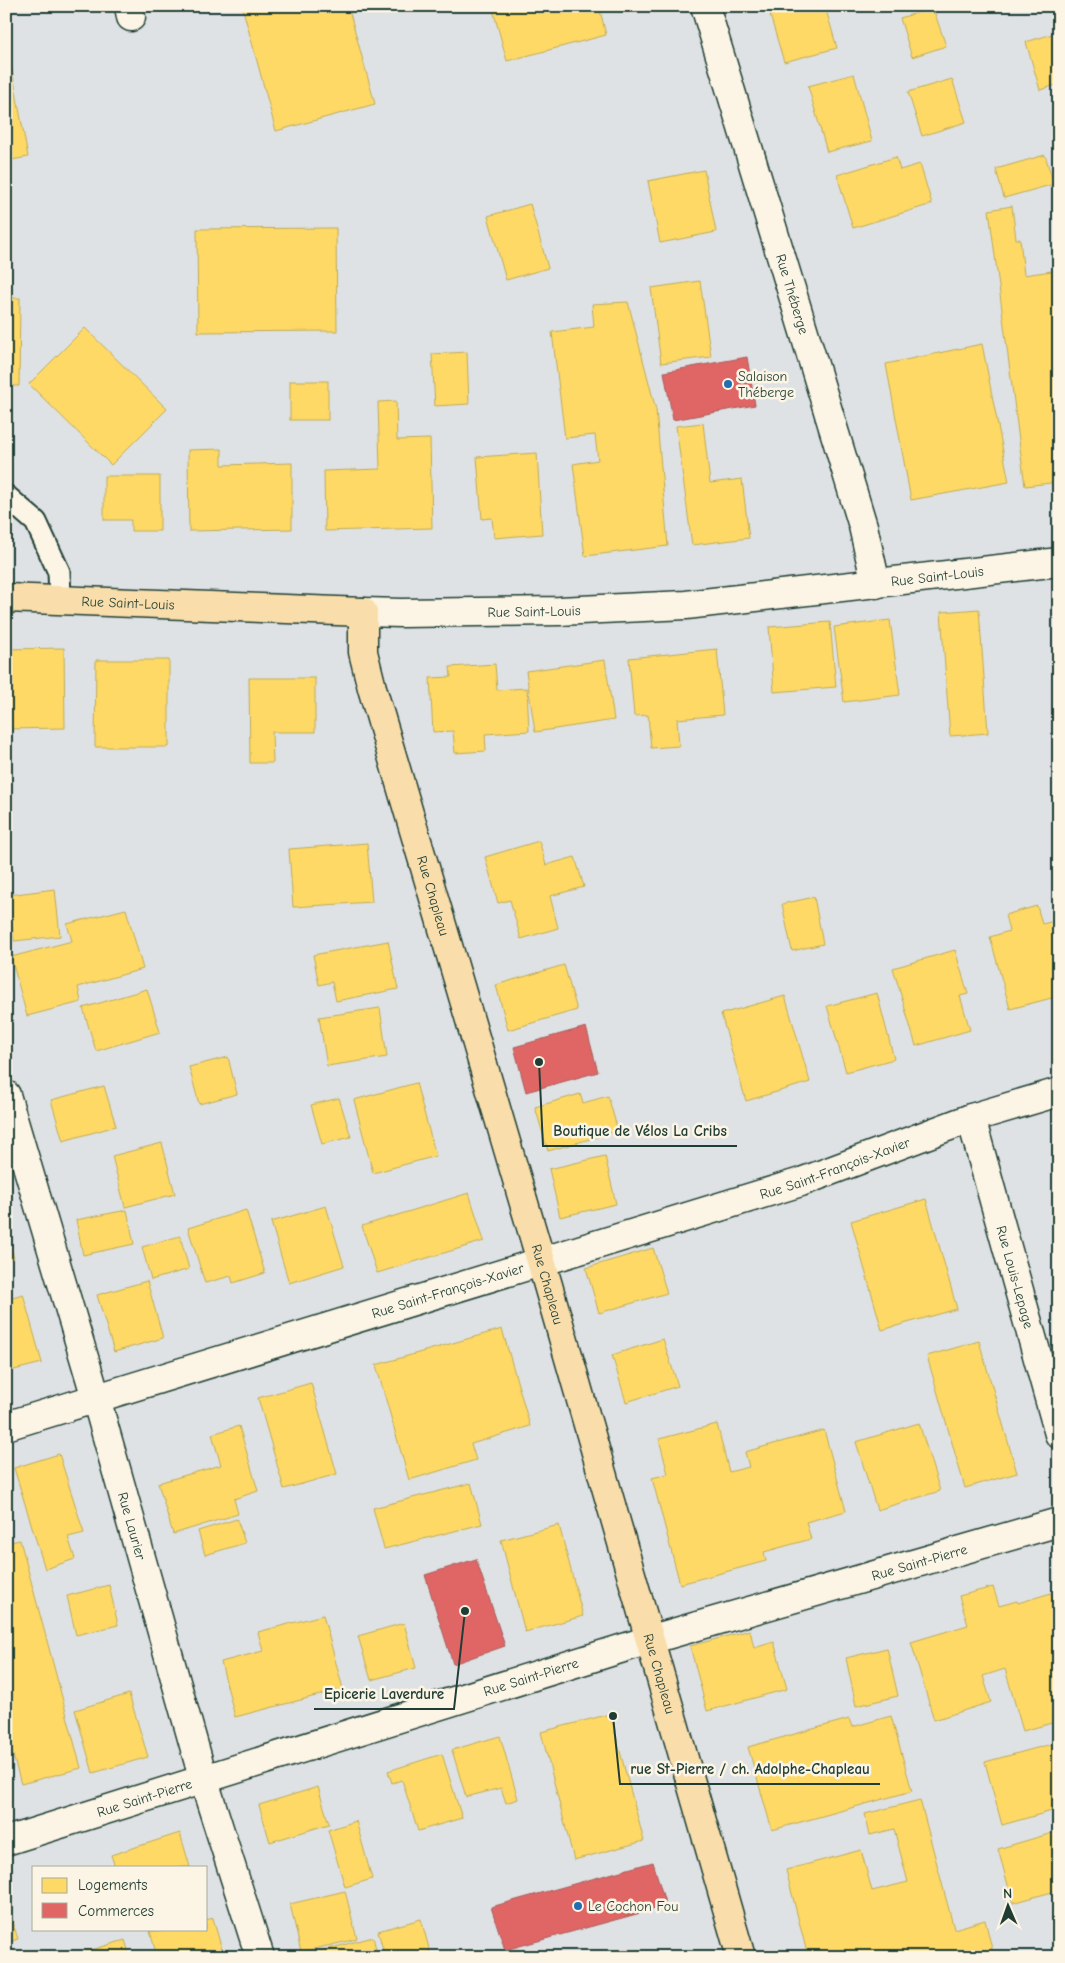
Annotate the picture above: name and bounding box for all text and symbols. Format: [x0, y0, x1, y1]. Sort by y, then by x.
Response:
street label: Rue Théberge [772, 252, 812, 336]
place label: Salaison Théberge [738, 368, 794, 401]
marker: Salaison Théberge [722, 378, 734, 390]
street label: Rue Saint-Louis [890, 563, 985, 590]
street label: Rue Saint-Louis [81, 593, 175, 614]
street label: Rue Saint-Louis [487, 602, 581, 621]
street label: Rue Chapleau [413, 854, 453, 938]
callout: Boutique de Vélos La Cribs [543, 1116, 737, 1146]
text: Boutique de Vélos La Cribs [553, 1122, 727, 1140]
street label: Rue Saint-François-Xavier [758, 1134, 913, 1203]
street label: Rue Louis-Lepage [992, 1224, 1037, 1330]
street label: Rue Chapleau [528, 1242, 567, 1326]
street label: Rue Saint-François-Xavier [370, 1259, 526, 1322]
street label: Rue Laurier [114, 1490, 149, 1562]
street label: Rue Saint-Pierre [870, 1541, 969, 1584]
street label: Rue Chapleau [639, 1632, 679, 1716]
street label: Rue Saint-Pierre [481, 1655, 581, 1700]
callout: Epicerie Laverdure [314, 1679, 454, 1709]
text: Epicerie Laverdure [324, 1685, 444, 1703]
callout: rue St-Pierre / ch. Adolphe-Chapleau [620, 1754, 880, 1784]
text: rue St-Pierre / ch. Adolphe-Chapleau [630, 1760, 870, 1778]
street label: Rue Saint-Pierre [95, 1775, 194, 1821]
legend [32, 1866, 208, 1930]
text: Logements [78, 1876, 147, 1894]
north arrow [982, 1880, 1032, 1930]
text: N [1003, 1885, 1012, 1902]
place label: Le Cochon Fou [588, 1898, 678, 1915]
marker: Le Cochon Fou [572, 1900, 584, 1912]
text: Commerces [78, 1902, 154, 1920]

